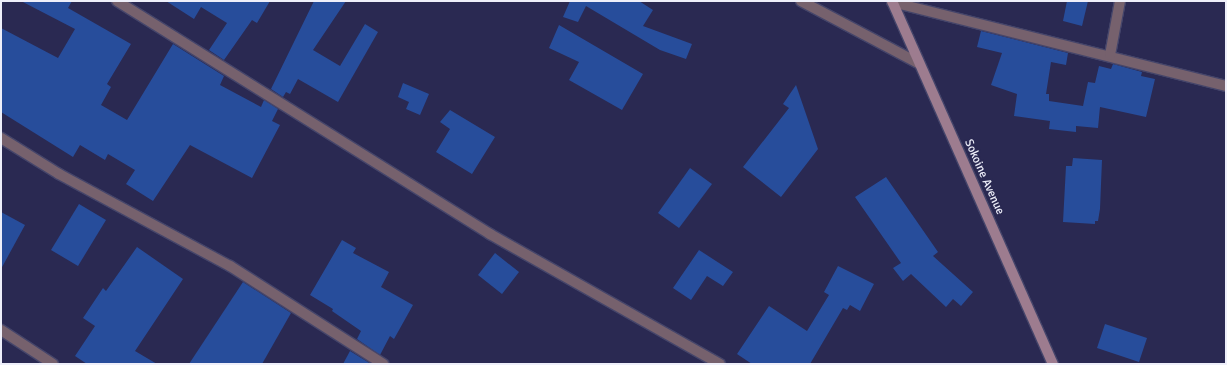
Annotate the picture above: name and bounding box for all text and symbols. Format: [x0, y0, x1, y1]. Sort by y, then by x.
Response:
street label: Sokoine Avenue [961, 137, 1007, 217]

